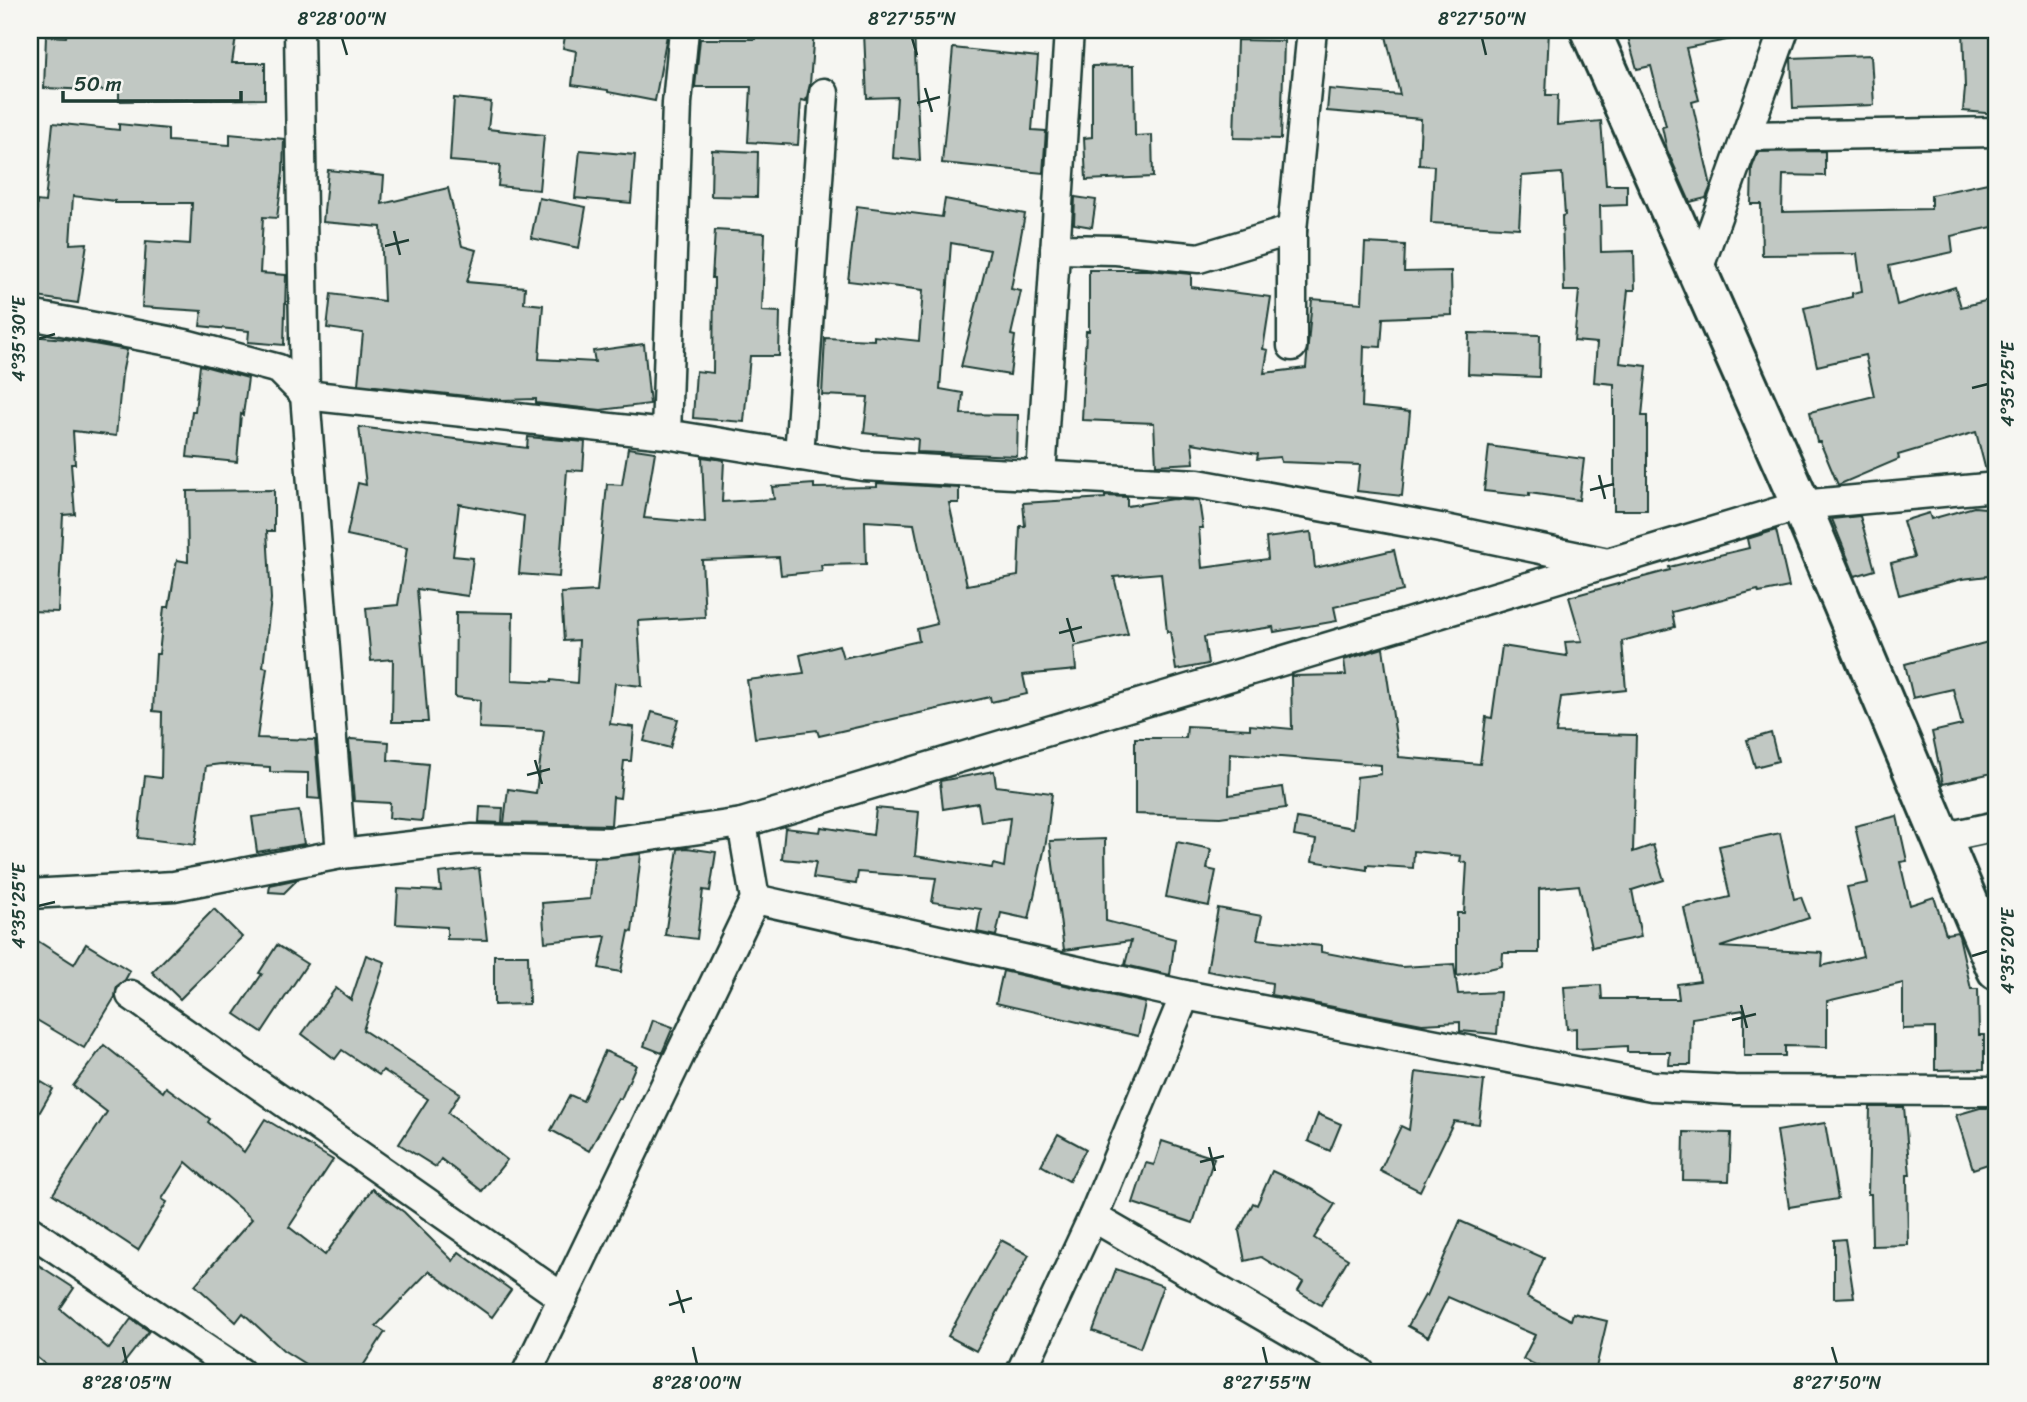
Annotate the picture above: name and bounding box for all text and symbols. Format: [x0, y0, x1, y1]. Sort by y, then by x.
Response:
text: 8°28'00"N [297, 3, 387, 35]
text: 8°27'55"N [868, 3, 956, 35]
text: 8°27'50"N [1438, 3, 1527, 35]
scale bar [63, 60, 242, 104]
text: 50 m [74, 65, 122, 103]
text: 4°35'30"E [3, 295, 35, 382]
text: 4°35'25"E [1992, 340, 2024, 427]
text: 4°35'25"E [3, 862, 35, 949]
text: 4°35'20"E [1992, 907, 2024, 994]
text: 8°28'05"N [83, 1367, 172, 1399]
text: 8°28'00"N [652, 1367, 742, 1399]
text: 8°27'55"N [1223, 1367, 1311, 1399]
text: 8°27'50"N [1793, 1367, 1882, 1399]

